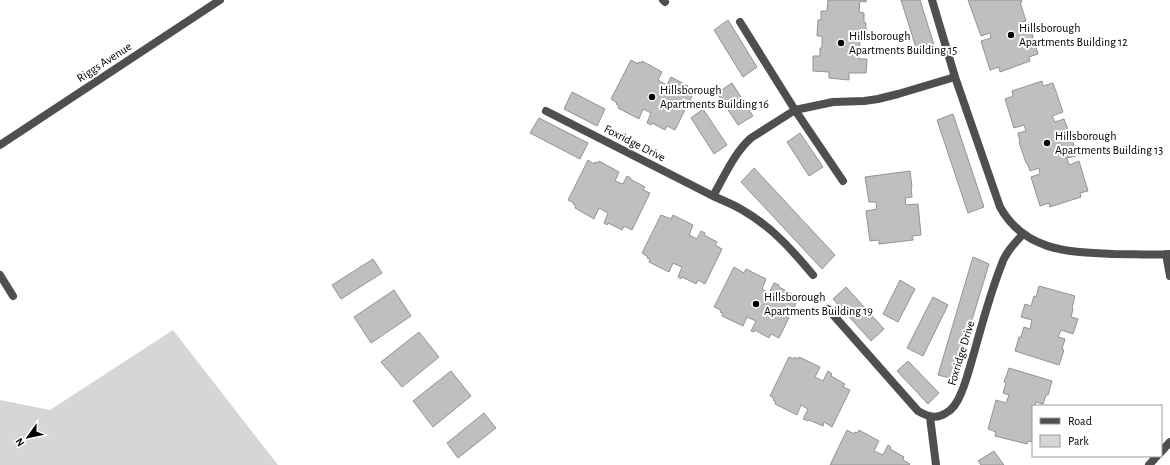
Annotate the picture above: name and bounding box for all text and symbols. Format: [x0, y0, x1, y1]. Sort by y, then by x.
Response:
place label: Hillsborough Apartments Building 12 [1019, 22, 1128, 48]
place label: Hillsborough Apartments Building 15 [849, 30, 957, 56]
marker: Hillsborough Apartments Building 12 [1006, 30, 1016, 40]
marker: Hillsborough Apartments Building 15 [836, 38, 846, 48]
street label: Riggs Avenue [74, 40, 134, 84]
place label: Hillsborough Apartments Building 16 [660, 84, 769, 110]
marker: Hillsborough Apartments Building 16 [647, 92, 657, 102]
street label: Foxridge Drive [602, 122, 668, 164]
place label: Hillsborough Apartments Building 13 [1055, 130, 1163, 156]
marker: Hillsborough Apartments Building 13 [1042, 138, 1052, 148]
place label: Hillsborough Apartments Building 19 [764, 291, 873, 317]
marker: Hillsborough Apartments Building 19 [751, 299, 761, 309]
street label: Foxridge Drive [945, 319, 977, 387]
legend [1032, 405, 1162, 457]
text: Road [1068, 415, 1092, 427]
north arrow [8, 417, 48, 457]
text: Park [1068, 435, 1089, 447]
text: N [13, 436, 27, 448]

